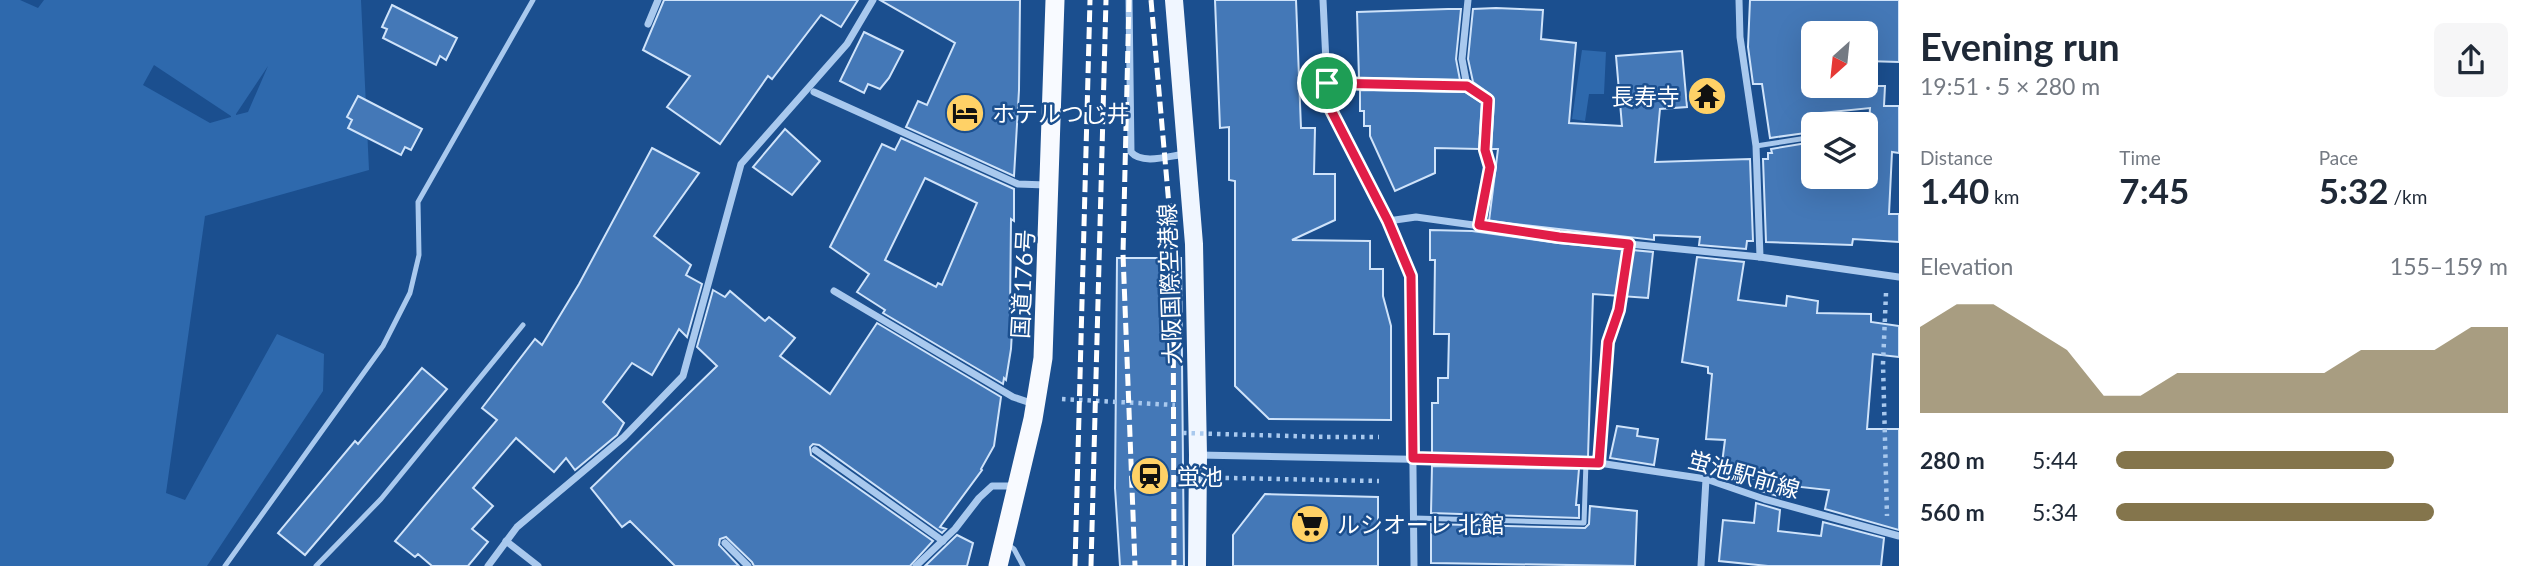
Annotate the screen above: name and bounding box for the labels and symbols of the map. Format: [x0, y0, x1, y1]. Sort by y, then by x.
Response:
north arrow [1801, 21, 1878, 98]
pin [1297, 53, 1357, 113]
temple icon: 長寿寺 [1686, 75, 1728, 117]
place label: 長寿寺 [1611, 82, 1680, 110]
hotel icon: ホテルつじ井 [944, 92, 986, 134]
place label: ホテルつじ井 [992, 99, 1130, 127]
street label: 大阪国際空港線 [1152, 203, 1186, 365]
street label: 国道176号 [1005, 229, 1039, 339]
street label: 蛍池駅前線 [1685, 445, 1803, 503]
station icon: 蛍池 [1129, 455, 1171, 497]
place label: 蛍池 [1177, 462, 1223, 490]
supermarket icon: ルシオーレ 北館 [1289, 503, 1331, 545]
place label: ルシオーレ 北館 [1337, 510, 1504, 538]

